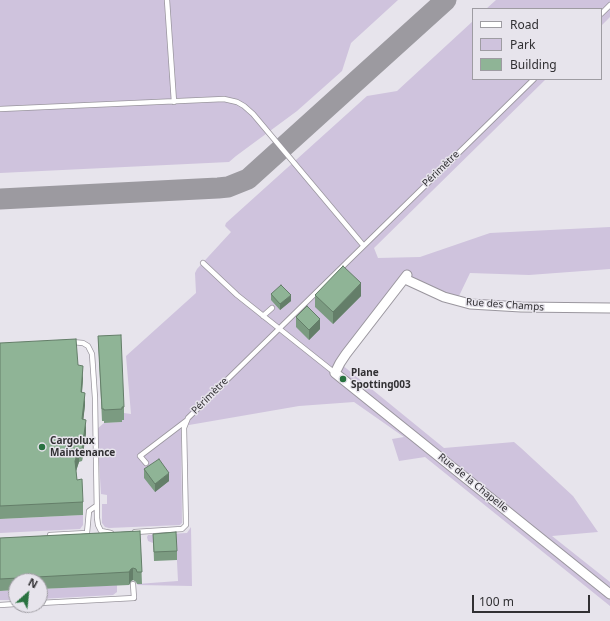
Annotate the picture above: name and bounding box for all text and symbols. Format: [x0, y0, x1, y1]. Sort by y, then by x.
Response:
legend [472, 8, 602, 80]
text: Road [510, 16, 539, 33]
text: Park [510, 36, 535, 53]
text: Building [510, 56, 557, 73]
street label: Périmètre [420, 149, 462, 189]
street label: Rue des Champs [466, 296, 544, 314]
place label: Plane Spotting003 [351, 367, 411, 390]
marker: Plane Spotting003 [338, 374, 348, 384]
street label: Périmètre [189, 375, 231, 417]
place label: Cargolux Maintenance [50, 435, 115, 458]
marker: Cargolux Maintenance [37, 442, 47, 452]
street label: Rue de la Chapelle [436, 451, 510, 515]
north arrow [8, 573, 48, 613]
text: N [26, 574, 41, 591]
scale bar [474, 587, 592, 613]
text: 100 m [479, 593, 514, 610]

